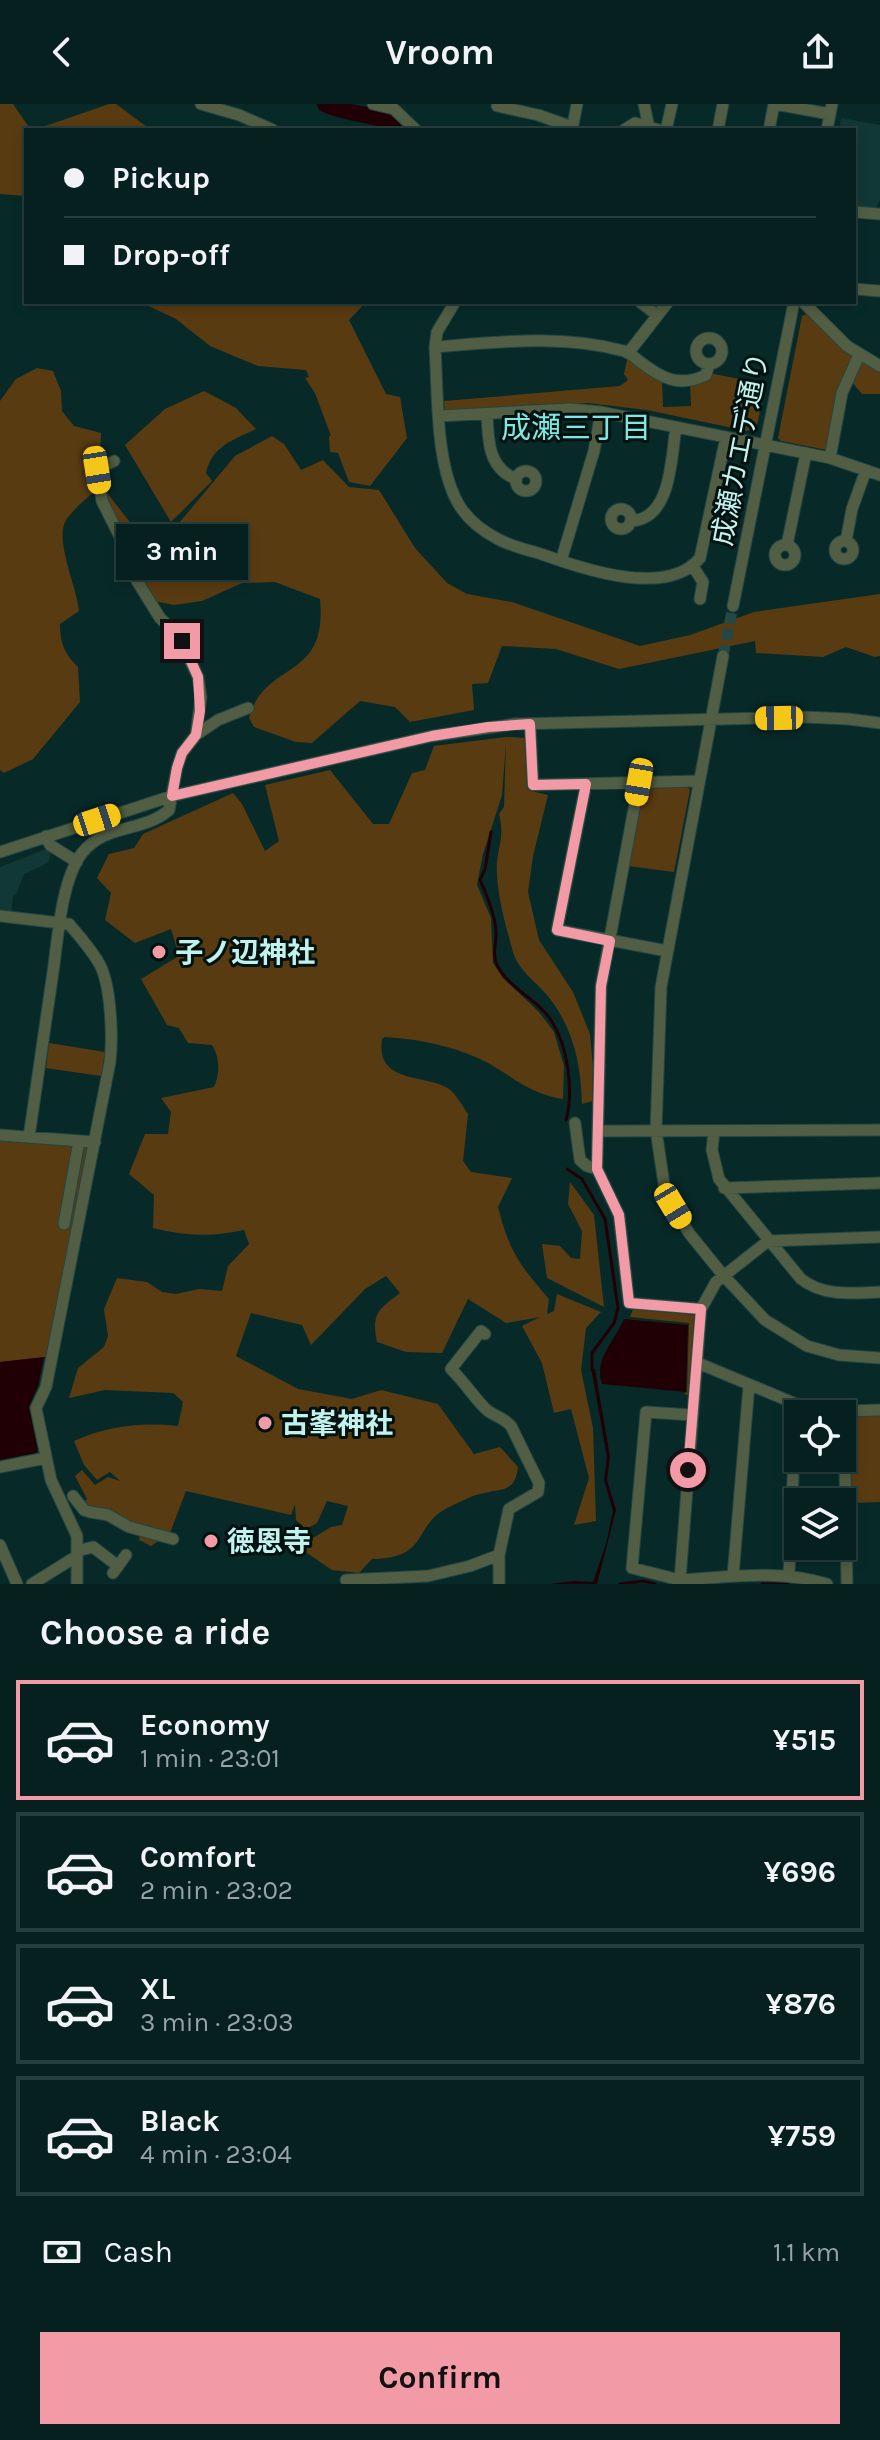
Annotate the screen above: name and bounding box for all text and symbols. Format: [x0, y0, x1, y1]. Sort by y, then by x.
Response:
icon: back [40, 30, 84, 74]
icon: share [796, 30, 840, 74]
text: Vroom [385, 31, 495, 73]
text: Pickup [112, 160, 210, 196]
text: Drop-off [112, 237, 230, 273]
street label: 成瀬カエデ通り [705, 350, 775, 548]
district label: 成瀬三丁目 [501, 410, 651, 446]
car [81, 444, 113, 496]
callout: 3 min [116, 525, 248, 581]
text: 3 min [146, 536, 218, 567]
route end [164, 623, 200, 659]
car [755, 706, 803, 730]
car [623, 756, 655, 808]
car [70, 801, 124, 839]
place label: 子ノ辺神社 [175, 936, 315, 969]
marker: 子ノ辺神社 [150, 943, 168, 961]
car [650, 1179, 696, 1233]
map controls [784, 1400, 856, 1560]
button: locate [784, 1400, 856, 1472]
place label: 古峯神社 [281, 1407, 393, 1440]
marker: 古峯神社 [256, 1414, 274, 1432]
route start [670, 1452, 706, 1488]
button: layers [784, 1488, 856, 1560]
place label: 徳恩寺 [227, 1525, 311, 1558]
marker: 徳恩寺 [202, 1532, 220, 1550]
text: Choose a ride [40, 1611, 270, 1653]
icon: car [44, 1704, 116, 1776]
text: Economy [140, 1707, 270, 1743]
text: ¥515 [773, 1722, 836, 1758]
text: 1 min · 23:01 [140, 1743, 280, 1774]
icon: car [44, 1836, 116, 1908]
text: Comfort [140, 1839, 256, 1875]
text: ¥696 [764, 1854, 836, 1890]
text: 2 min · 23:02 [140, 1875, 293, 1906]
icon: car [44, 1968, 116, 2040]
text: XL [140, 1971, 175, 2007]
text: ¥876 [766, 1986, 836, 2022]
text: 3 min · 23:03 [140, 2007, 293, 2038]
icon: car [44, 2100, 116, 2172]
text: Black [140, 2103, 220, 2139]
text: ¥759 [768, 2118, 836, 2154]
text: 4 min · 23:04 [140, 2139, 292, 2170]
icon: cash [40, 2230, 84, 2274]
text: Cash [104, 2234, 173, 2270]
text: 1.1 km [773, 2237, 840, 2268]
button: Confirm [40, 2332, 840, 2424]

